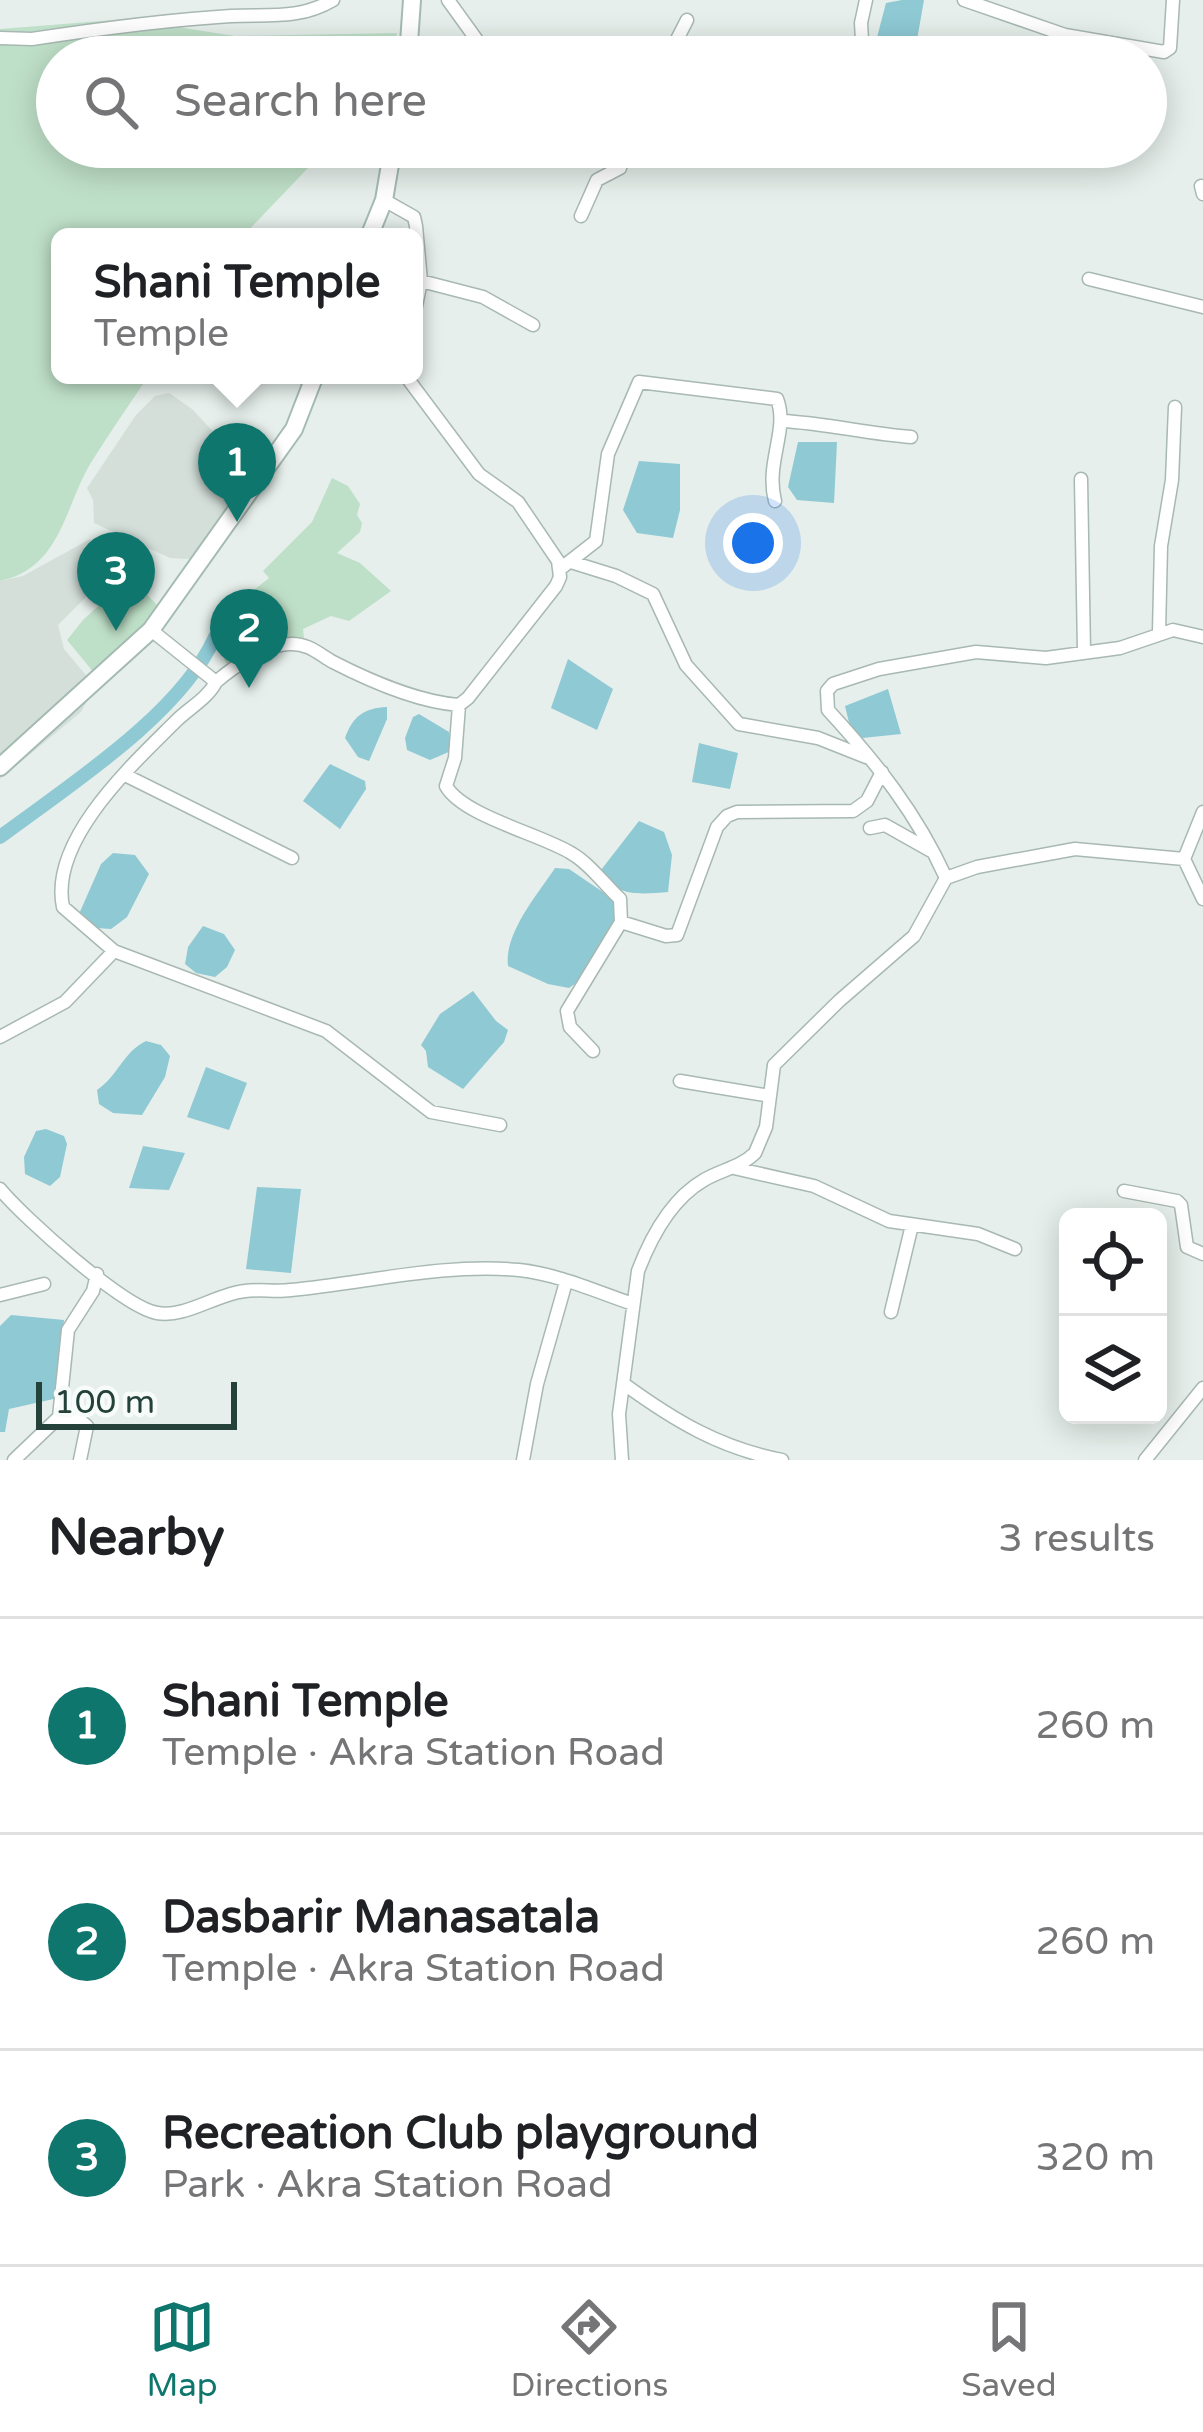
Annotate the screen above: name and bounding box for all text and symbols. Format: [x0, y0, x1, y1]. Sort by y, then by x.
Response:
search box [36, 36, 1167, 168]
icon: search [78, 69, 144, 135]
text: Search here [174, 75, 427, 129]
popup [51, 228, 423, 384]
text: Shani Temple [94, 256, 380, 310]
text: Temple [94, 310, 229, 357]
pin: 1 [198, 423, 276, 522]
your location [723, 513, 783, 573]
pin: 3 [77, 532, 155, 631]
pin: 2 [210, 589, 288, 688]
map controls [1059, 1208, 1167, 1424]
button: locate [1059, 1208, 1167, 1316]
button: layers [1059, 1316, 1167, 1424]
scale bar [36, 1376, 237, 1429]
text: 100 m [54, 1383, 155, 1422]
text: Nearby [48, 1507, 225, 1569]
text: 3 results [998, 1515, 1155, 1562]
text: Shani Temple [162, 1675, 449, 1729]
text: 1 [75, 1702, 99, 1749]
text: 260 m [1036, 1702, 1155, 1749]
text: Temple · Akra Station Road [162, 1729, 665, 1776]
text: Dasbarir Manasatala [162, 1891, 600, 1945]
text: 2 [75, 1918, 99, 1965]
text: 260 m [1036, 1918, 1155, 1965]
text: Temple · Akra Station Road [162, 1945, 665, 1992]
text: Recreation Club playground [162, 2107, 759, 2161]
text: 3 [75, 2134, 99, 2181]
text: 320 m [1036, 2134, 1155, 2181]
text: Park · Akra Station Road [162, 2161, 613, 2208]
tab: Map [146, 2294, 218, 2405]
tab: Directions [510, 2294, 668, 2405]
tab: Saved [961, 2294, 1057, 2405]

